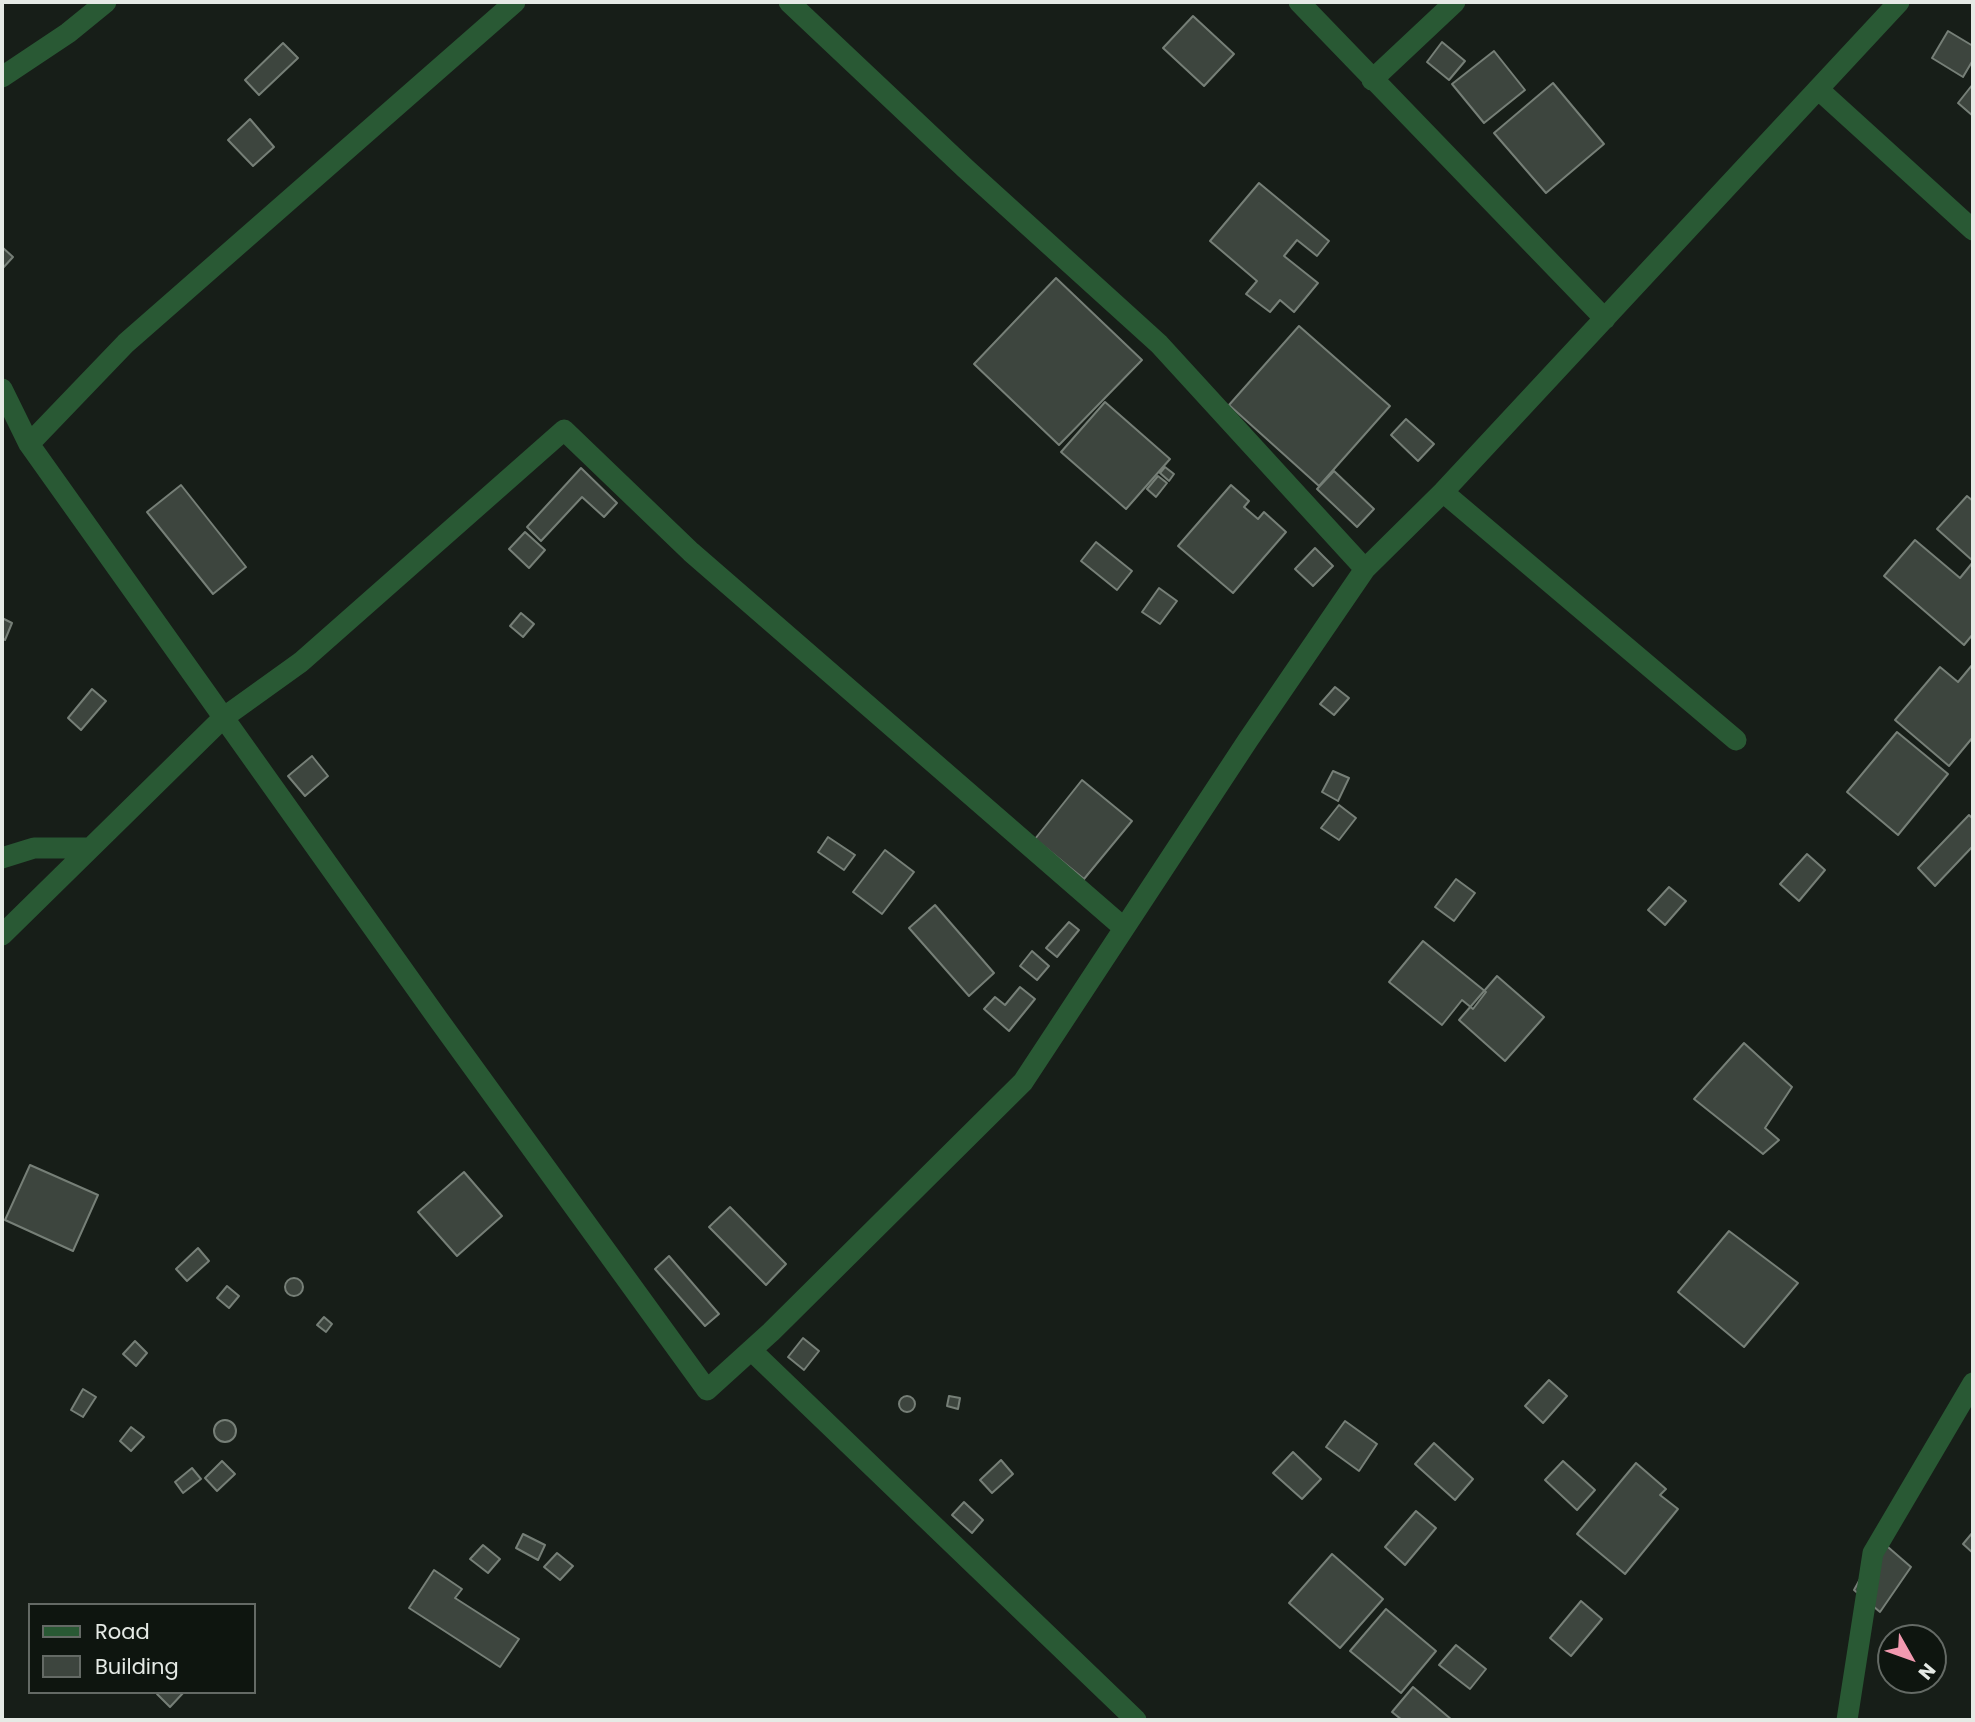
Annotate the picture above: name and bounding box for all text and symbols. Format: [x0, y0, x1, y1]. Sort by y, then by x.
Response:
legend [28, 1603, 256, 1694]
text: Road [95, 1617, 150, 1646]
north arrow [1877, 1624, 1947, 1694]
text: Building [95, 1652, 179, 1681]
text: N [1912, 1657, 1942, 1686]

